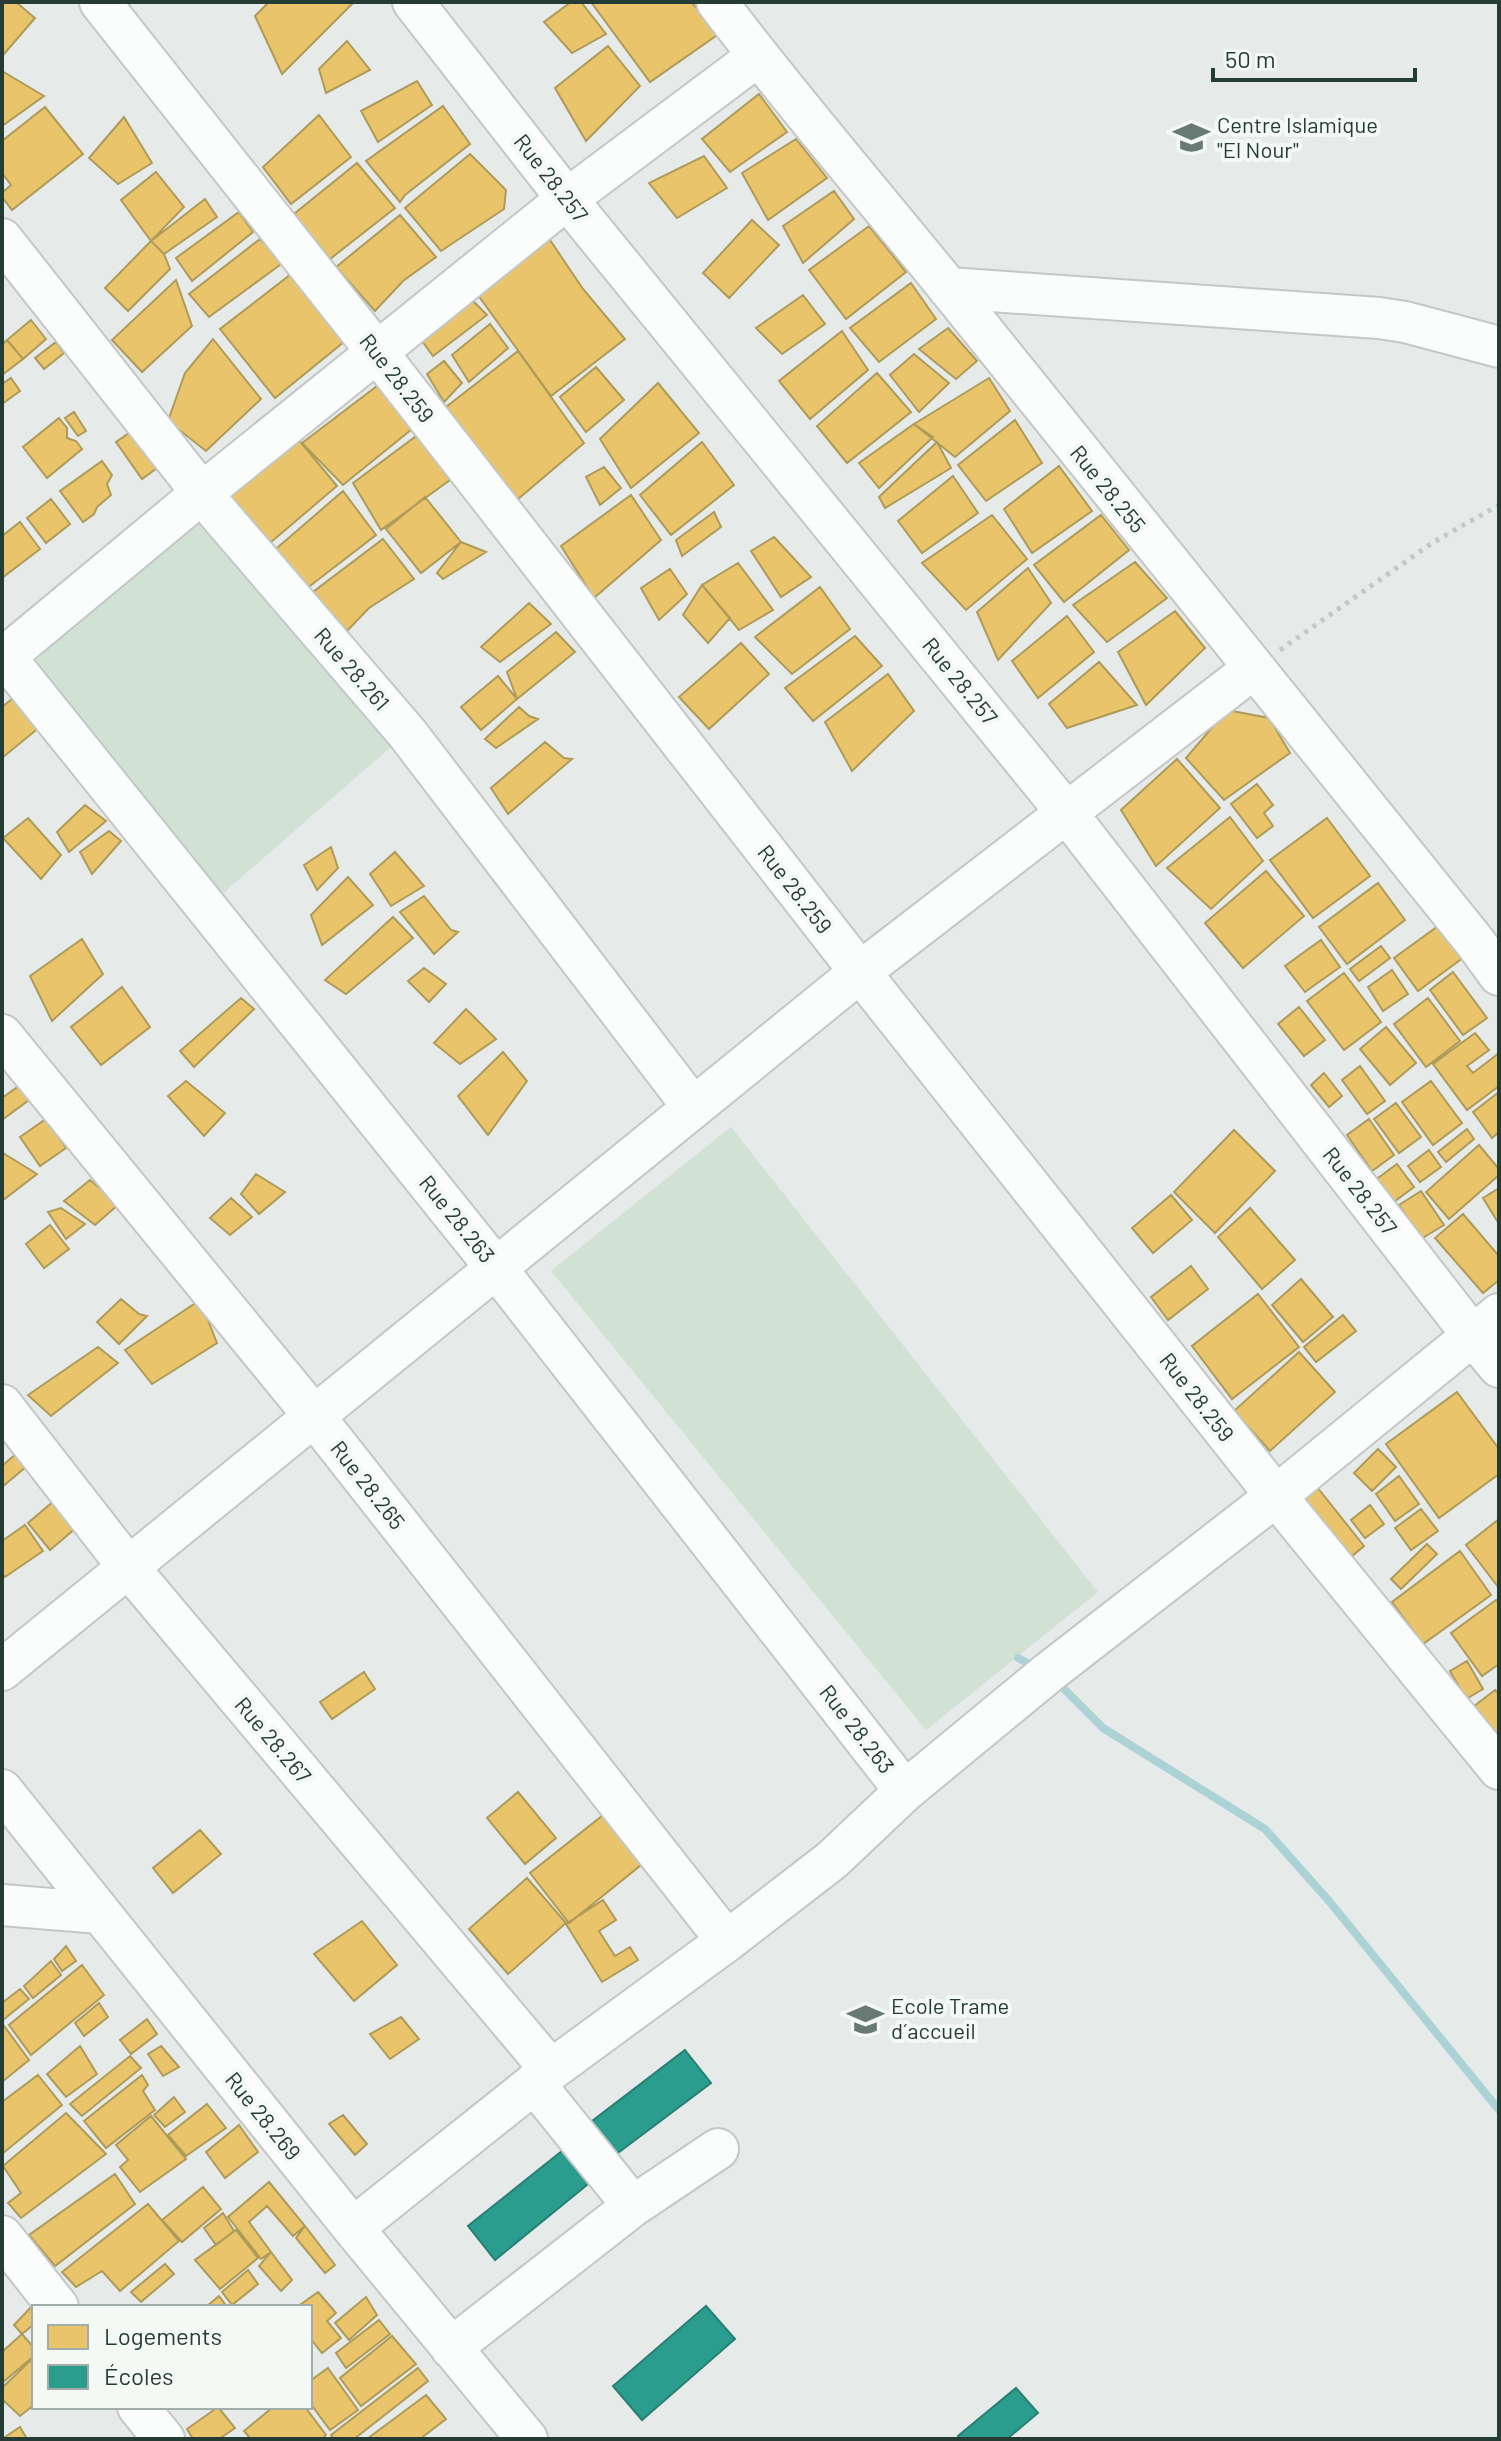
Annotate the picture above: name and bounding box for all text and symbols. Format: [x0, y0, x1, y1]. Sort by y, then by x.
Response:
scale bar [1213, 32, 1415, 82]
text: 50 m [1225, 44, 1276, 73]
place label: Centre Islamique "El Nour" [1217, 111, 1378, 162]
school or university icon: Centre Islamique "El Nour" [1172, 119, 1210, 157]
street label: Rue 28.257 [509, 128, 594, 226]
street label: Rue 28.259 [355, 328, 440, 427]
street label: Rue 28.255 [1066, 439, 1152, 537]
street label: Rue 28.261 [310, 622, 396, 715]
street label: Rue 28.257 [918, 632, 1004, 729]
street label: Rue 28.259 [753, 839, 838, 938]
street label: Rue 28.257 [1318, 1141, 1403, 1239]
street label: Rue 28.263 [415, 1169, 501, 1267]
street label: Rue 28.259 [1155, 1347, 1240, 1446]
street label: Rue 28.265 [326, 1435, 411, 1534]
street label: Rue 28.263 [815, 1679, 900, 1778]
street label: Rue 28.267 [230, 1691, 317, 1788]
place label: Ecole Trame d´accueil [891, 1992, 1009, 2043]
school or university icon: Ecole Trame d´accueil [846, 2000, 884, 2038]
street label: Rue 28.269 [221, 2066, 307, 2164]
legend [32, 2305, 312, 2409]
text: Logements [104, 2321, 222, 2350]
text: Écoles [104, 2361, 174, 2390]

